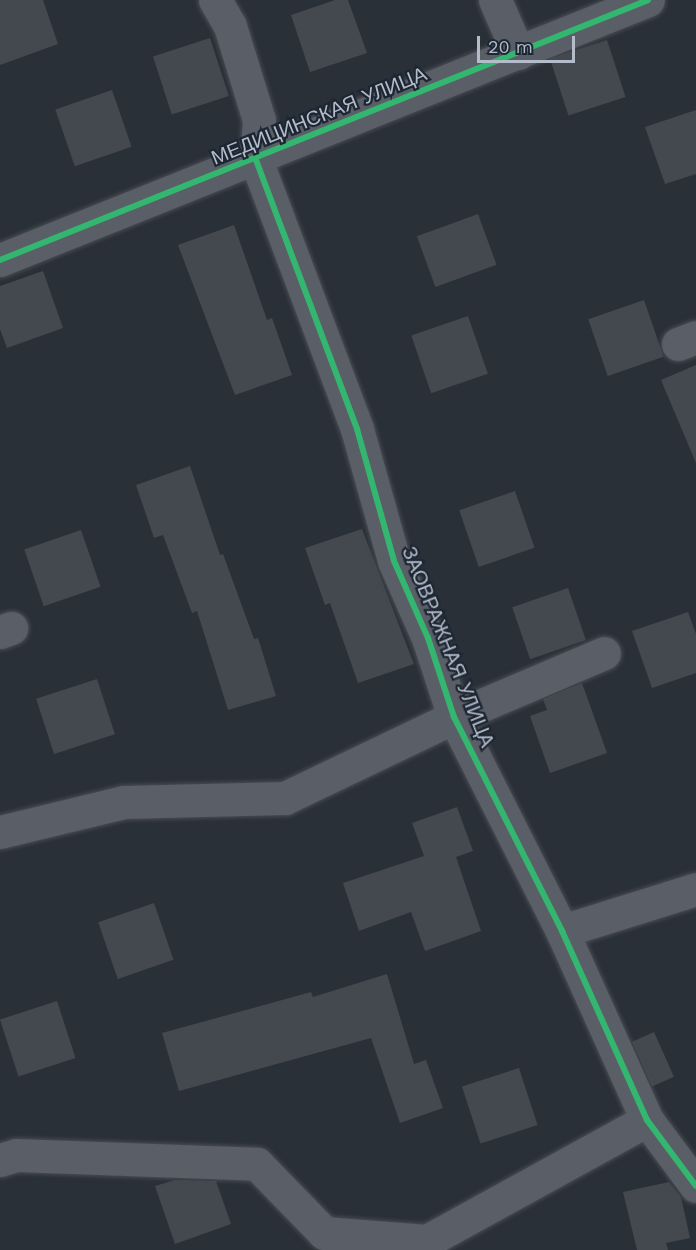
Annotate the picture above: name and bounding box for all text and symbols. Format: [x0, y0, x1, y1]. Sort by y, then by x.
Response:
scale bar [480, 24, 578, 62]
text: 20 m [488, 36, 533, 57]
street label: МЕДИЦИНСКАЯ УЛИЦА [208, 62, 430, 170]
street label: ЗАОВРАЖНАЯ УЛИЦА [397, 543, 499, 751]

